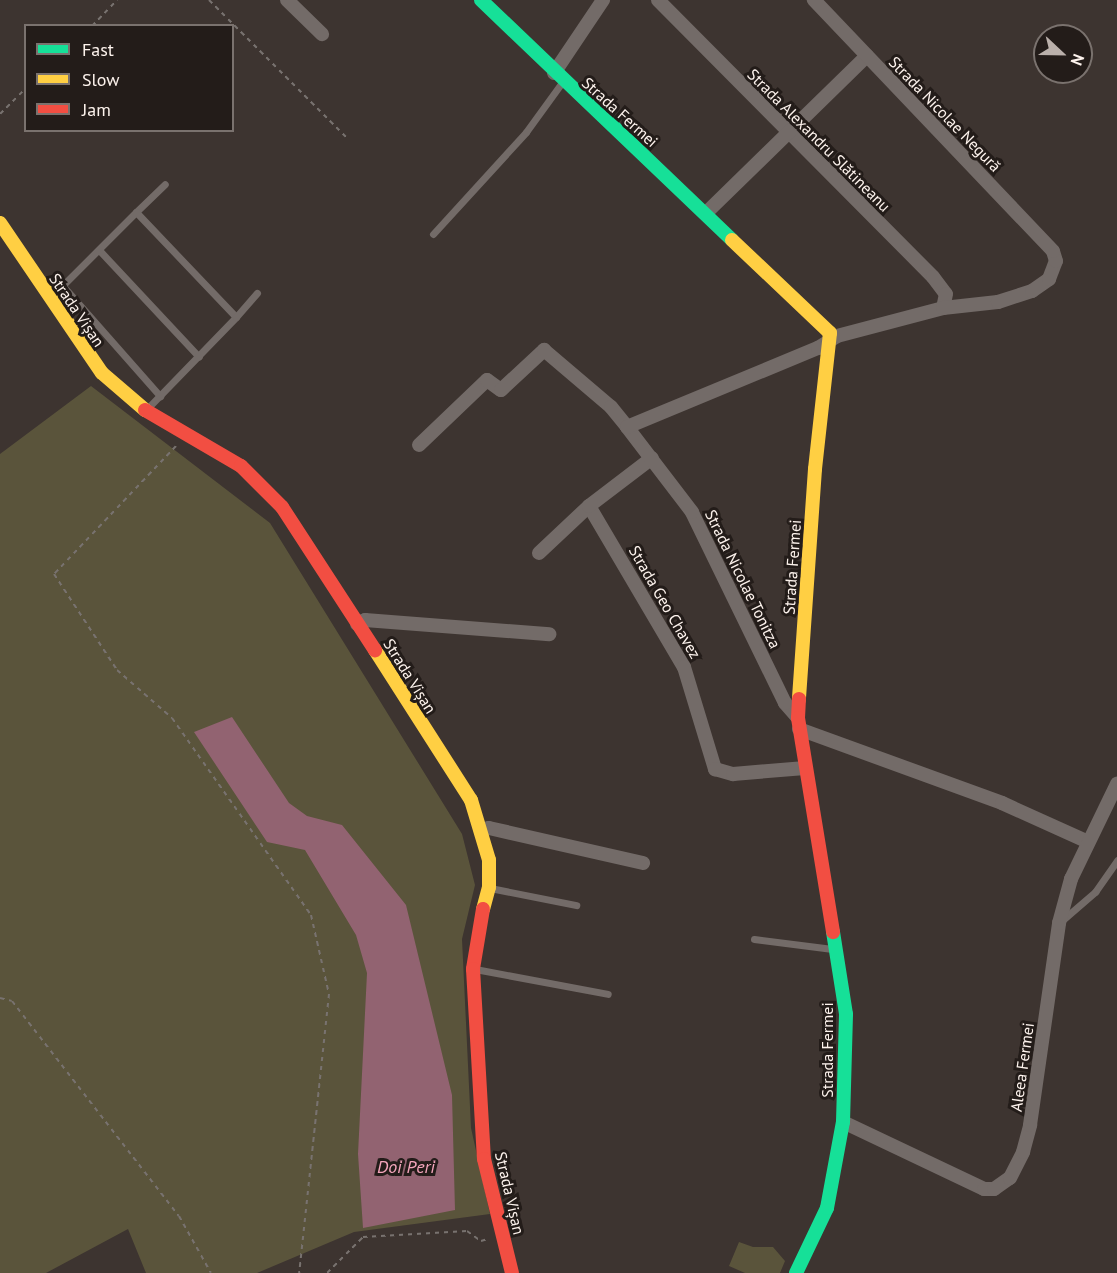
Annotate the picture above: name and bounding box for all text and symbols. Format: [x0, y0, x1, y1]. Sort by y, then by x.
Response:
legend [24, 24, 234, 132]
north arrow [1033, 24, 1093, 84]
text: Fast [82, 38, 114, 61]
text: N [1067, 51, 1089, 69]
street label: Strada Nicolae Negură [885, 52, 1005, 176]
street label: Strada Alexandru Slătineanu [743, 64, 895, 216]
text: Slow [82, 68, 120, 91]
street label: Strada Fermei [578, 73, 662, 151]
text: Jam [82, 98, 111, 121]
street label: Strada Vișan [45, 269, 109, 351]
street label: Strada Nicolae Tonitza [701, 506, 785, 652]
street label: Strada Fermei [779, 519, 805, 615]
street label: Strada Geo Chavez [625, 542, 705, 662]
street label: Strada Vișan [379, 635, 441, 717]
street label: Strada Fermei [817, 1002, 837, 1098]
street label: Aleea Fermei [1006, 1021, 1038, 1113]
street label: Strada Vișan [491, 1149, 529, 1237]
water label: Doi Peri [377, 1156, 435, 1178]

